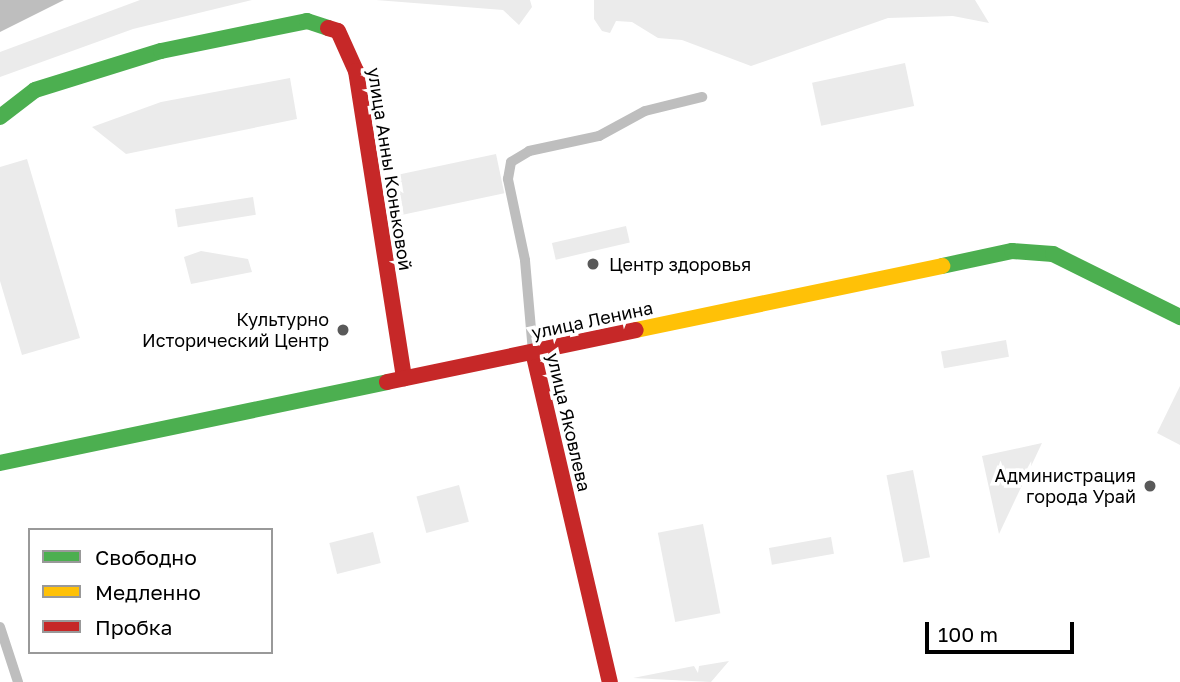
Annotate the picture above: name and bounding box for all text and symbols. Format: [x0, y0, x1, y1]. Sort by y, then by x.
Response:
street label: улица Анны Коньковой [363, 66, 417, 272]
place label: Центр здоровья [609, 253, 751, 275]
marker: Центр здоровья [583, 254, 603, 274]
street label: улица Ленина [529, 297, 655, 343]
place label: Культурно Исторический Центр [142, 309, 329, 352]
marker: Культурно Исторический Центр [335, 322, 351, 338]
street label: улица Яковлева [543, 350, 595, 494]
place label: Администрация города Урай [995, 465, 1136, 508]
marker: Администрация города Урай [1142, 478, 1158, 494]
legend [28, 528, 273, 654]
text: Свободно [95, 544, 197, 570]
text: Медленно [95, 579, 201, 605]
scale bar [928, 608, 1077, 652]
text: Пробка [95, 614, 173, 640]
text: 100 m [938, 621, 998, 647]

